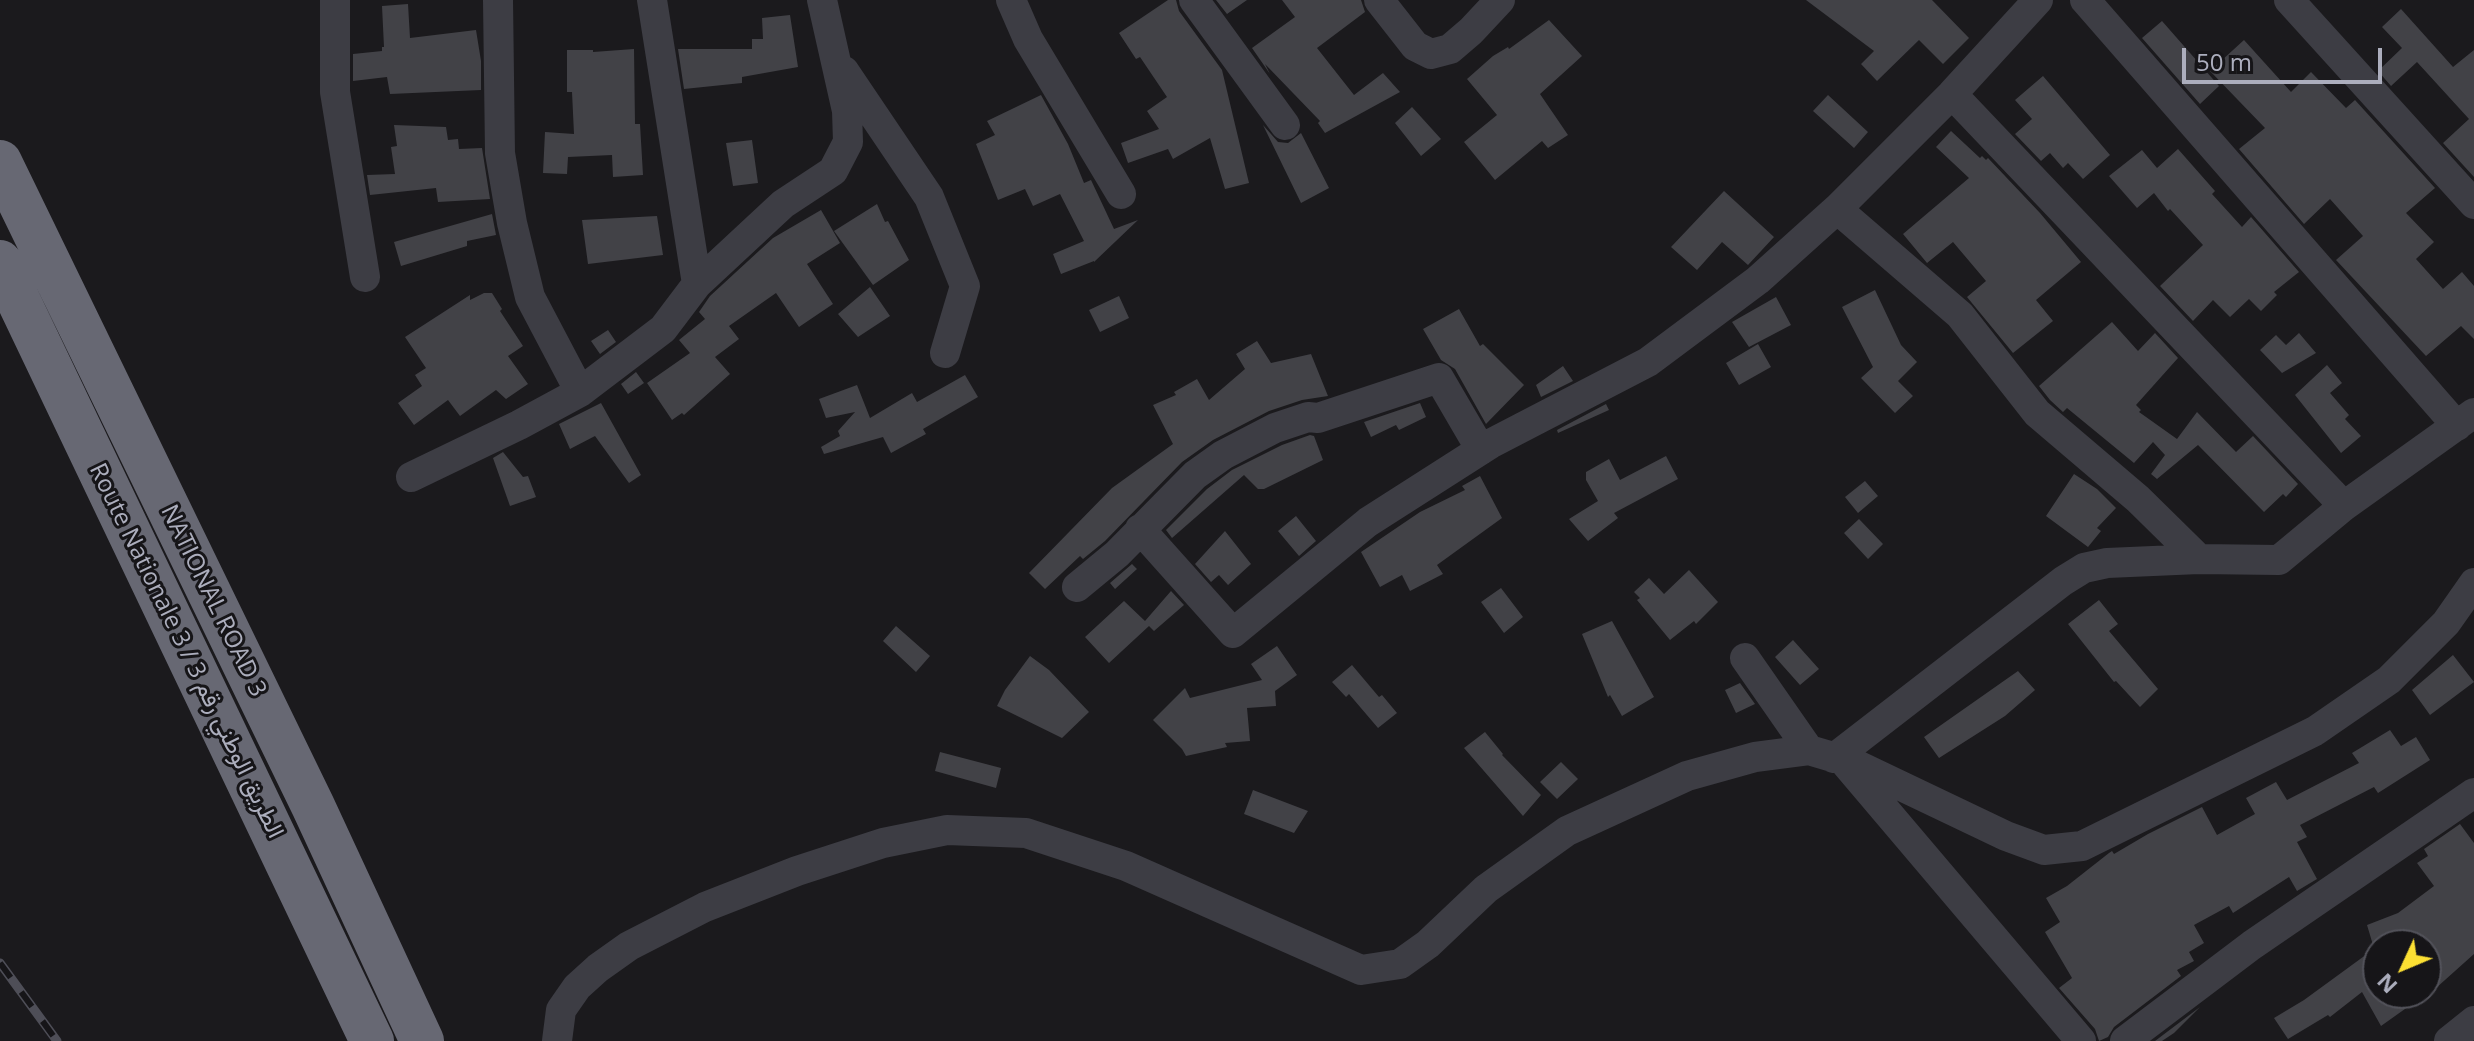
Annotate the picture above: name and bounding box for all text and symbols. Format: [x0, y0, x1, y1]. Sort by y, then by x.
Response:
scale bar [2186, 32, 2386, 82]
text: 50 m [2196, 45, 2252, 78]
street label: Route Nationale 3 / الطريق الوطني رقم 3 [83, 459, 289, 843]
street label: NATIONAL ROAD 3 [154, 500, 272, 702]
north arrow [2362, 929, 2442, 1009]
text: N [2369, 967, 2403, 1001]

